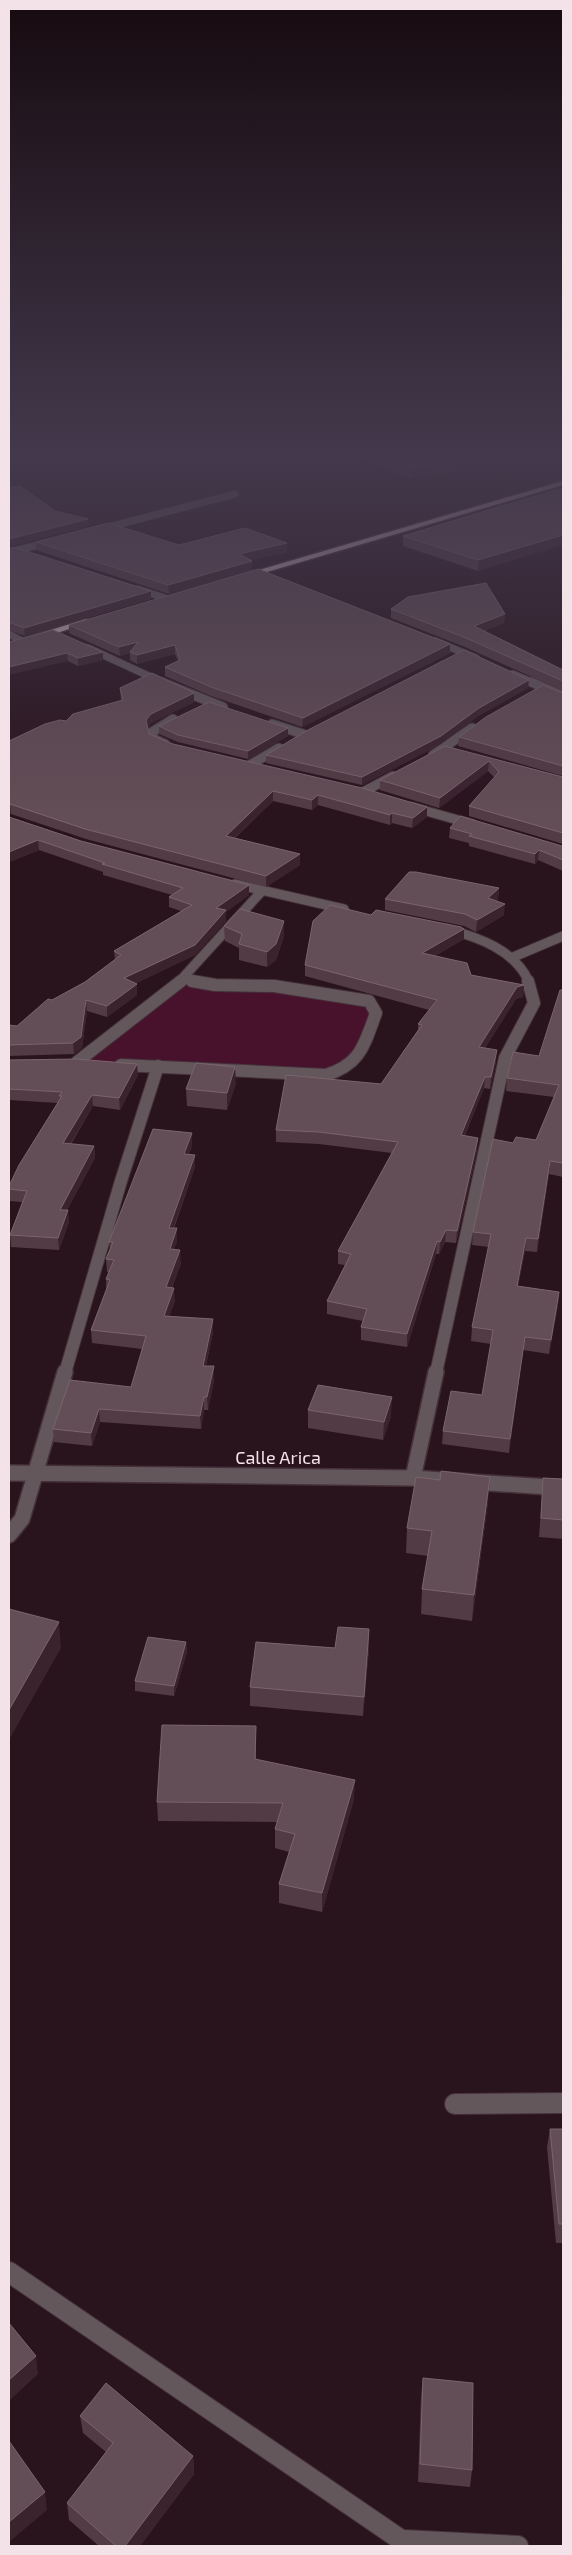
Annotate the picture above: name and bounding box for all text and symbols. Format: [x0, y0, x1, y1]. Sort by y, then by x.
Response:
street label: Calle Arica [235, 1446, 321, 1468]

